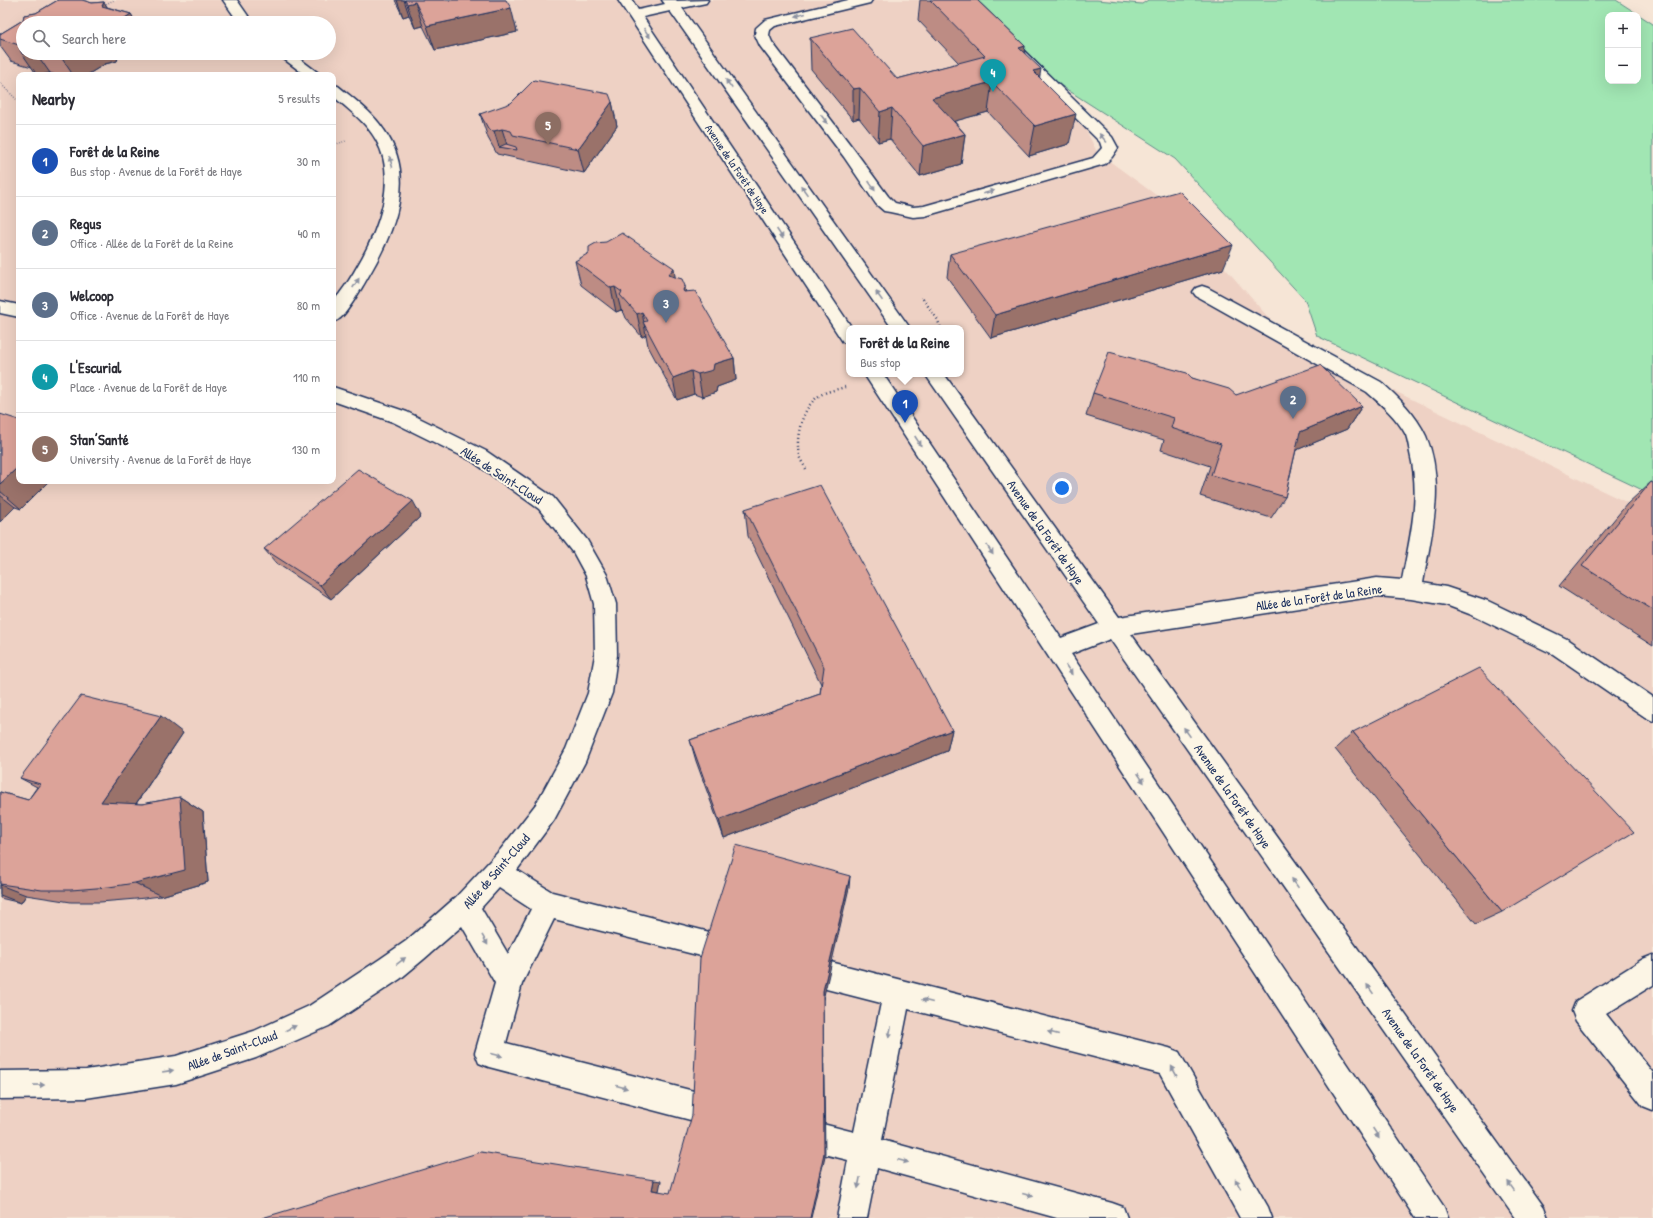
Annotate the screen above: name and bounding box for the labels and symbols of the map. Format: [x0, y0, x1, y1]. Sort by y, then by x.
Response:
one-way arrow [793, 13, 806, 19]
one-way arrow [643, 27, 651, 38]
pin: 4 [980, 59, 1006, 92]
one-way arrow [725, 79, 733, 89]
pin: 5 [535, 112, 561, 145]
one-way arrow [819, 113, 828, 124]
street label: Avenue de la Forêt de Haye [702, 122, 772, 217]
one-way arrow [1099, 132, 1108, 143]
one-way arrow [388, 155, 394, 167]
one-way arrow [868, 181, 876, 191]
one-way arrow [800, 185, 808, 195]
one-way arrow [983, 189, 995, 195]
one-way arrow [777, 228, 784, 240]
one-way arrow [352, 278, 360, 288]
pin: 3 [653, 290, 679, 323]
one-way arrow [875, 291, 883, 301]
pin: 2 [1280, 386, 1306, 419]
pin: 1 [892, 390, 918, 423]
one-way arrow [914, 436, 922, 447]
street label: Allée de Saint-Cloud [458, 442, 546, 508]
street label: Avenue de la Forêt de Haye [1003, 476, 1089, 588]
your location [1052, 478, 1072, 498]
one-way arrow [986, 544, 993, 556]
street label: Allée de la Forêt de la Reine [1255, 579, 1383, 615]
one-way arrow [1065, 665, 1073, 675]
one-way arrow [1183, 726, 1191, 737]
street label: Avenue de la Forêt de Haye [1190, 740, 1276, 852]
one-way arrow [1137, 773, 1145, 783]
street label: Allée de Saint-Cloud [458, 830, 534, 912]
one-way arrow [1291, 878, 1299, 889]
one-way arrow [481, 934, 488, 946]
one-way arrow [396, 957, 407, 965]
one-way arrow [1366, 984, 1374, 994]
one-way arrow [921, 997, 933, 1003]
street label: Avenue de la Forêt de Haye [1378, 1004, 1464, 1116]
street label: Allée de Saint-Cloud [185, 1025, 279, 1075]
one-way arrow [285, 1025, 297, 1031]
one-way arrow [886, 1025, 892, 1038]
one-way arrow [1047, 1029, 1059, 1035]
one-way arrow [490, 1052, 503, 1058]
one-way arrow [1171, 1065, 1178, 1077]
one-way arrow [162, 1068, 174, 1074]
one-way arrow [33, 1082, 46, 1088]
one-way arrow [617, 1084, 629, 1090]
one-way arrow [1372, 1127, 1380, 1138]
one-way arrow [897, 1158, 909, 1164]
one-way arrow [856, 1176, 862, 1189]
one-way arrow [1234, 1178, 1241, 1190]
one-way arrow [1507, 1181, 1515, 1192]
one-way arrow [1023, 1192, 1035, 1198]

